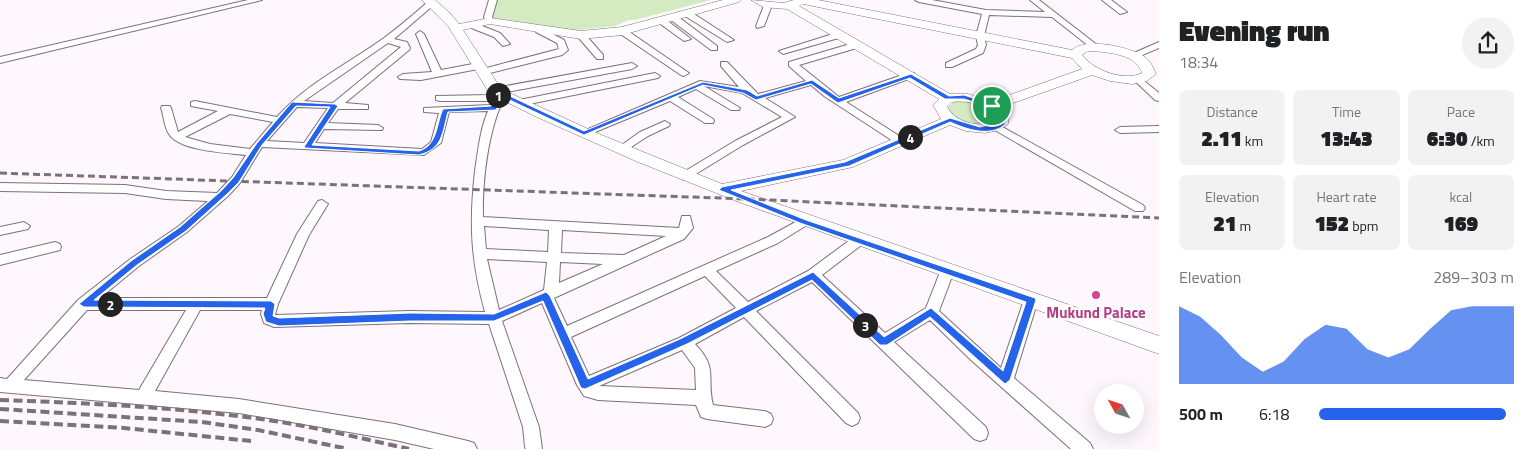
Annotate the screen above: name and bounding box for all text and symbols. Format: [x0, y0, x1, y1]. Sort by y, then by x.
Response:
text: Evening run [1179, 9, 1330, 52]
button: share [1462, 17, 1514, 69]
text: 18:34 [1179, 50, 1218, 74]
pin: 1 [486, 82, 510, 108]
text: 1 [495, 85, 502, 106]
pin [971, 85, 1013, 127]
icon: arrive [978, 92, 1006, 120]
text: Distance [1207, 101, 1258, 122]
text: Time [1332, 101, 1361, 122]
text: Pace [1447, 101, 1475, 122]
text: 2.11 [1201, 122, 1242, 154]
text: 13:43 [1320, 122, 1373, 154]
text: 6:30 [1427, 122, 1468, 154]
pin: 4 [898, 124, 922, 150]
text: 4 [907, 127, 914, 148]
text: km [1242, 130, 1263, 151]
text: /km [1468, 130, 1495, 151]
text: Elevation [1205, 186, 1259, 207]
text: Heart rate [1316, 186, 1377, 207]
text: kcal [1449, 186, 1472, 207]
text: 21 [1213, 207, 1236, 239]
text: 152 [1314, 207, 1349, 239]
text: 169 [1444, 207, 1478, 239]
text: m [1236, 215, 1251, 236]
text: bpm [1349, 215, 1379, 236]
text: Elevation [1179, 265, 1241, 289]
text: 289–303 m [1433, 265, 1514, 289]
marker: Mukund Palace [1090, 289, 1102, 301]
pin: 2 [98, 292, 122, 316]
text: 2 [107, 294, 114, 315]
place label: Mukund Palace [1046, 301, 1146, 324]
pin: 3 [852, 312, 878, 338]
text: 3 [862, 315, 869, 336]
north arrow [1094, 384, 1144, 434]
map controls [1094, 384, 1144, 434]
text: 500 m [1179, 402, 1223, 426]
text: 6:18 [1259, 402, 1289, 426]

